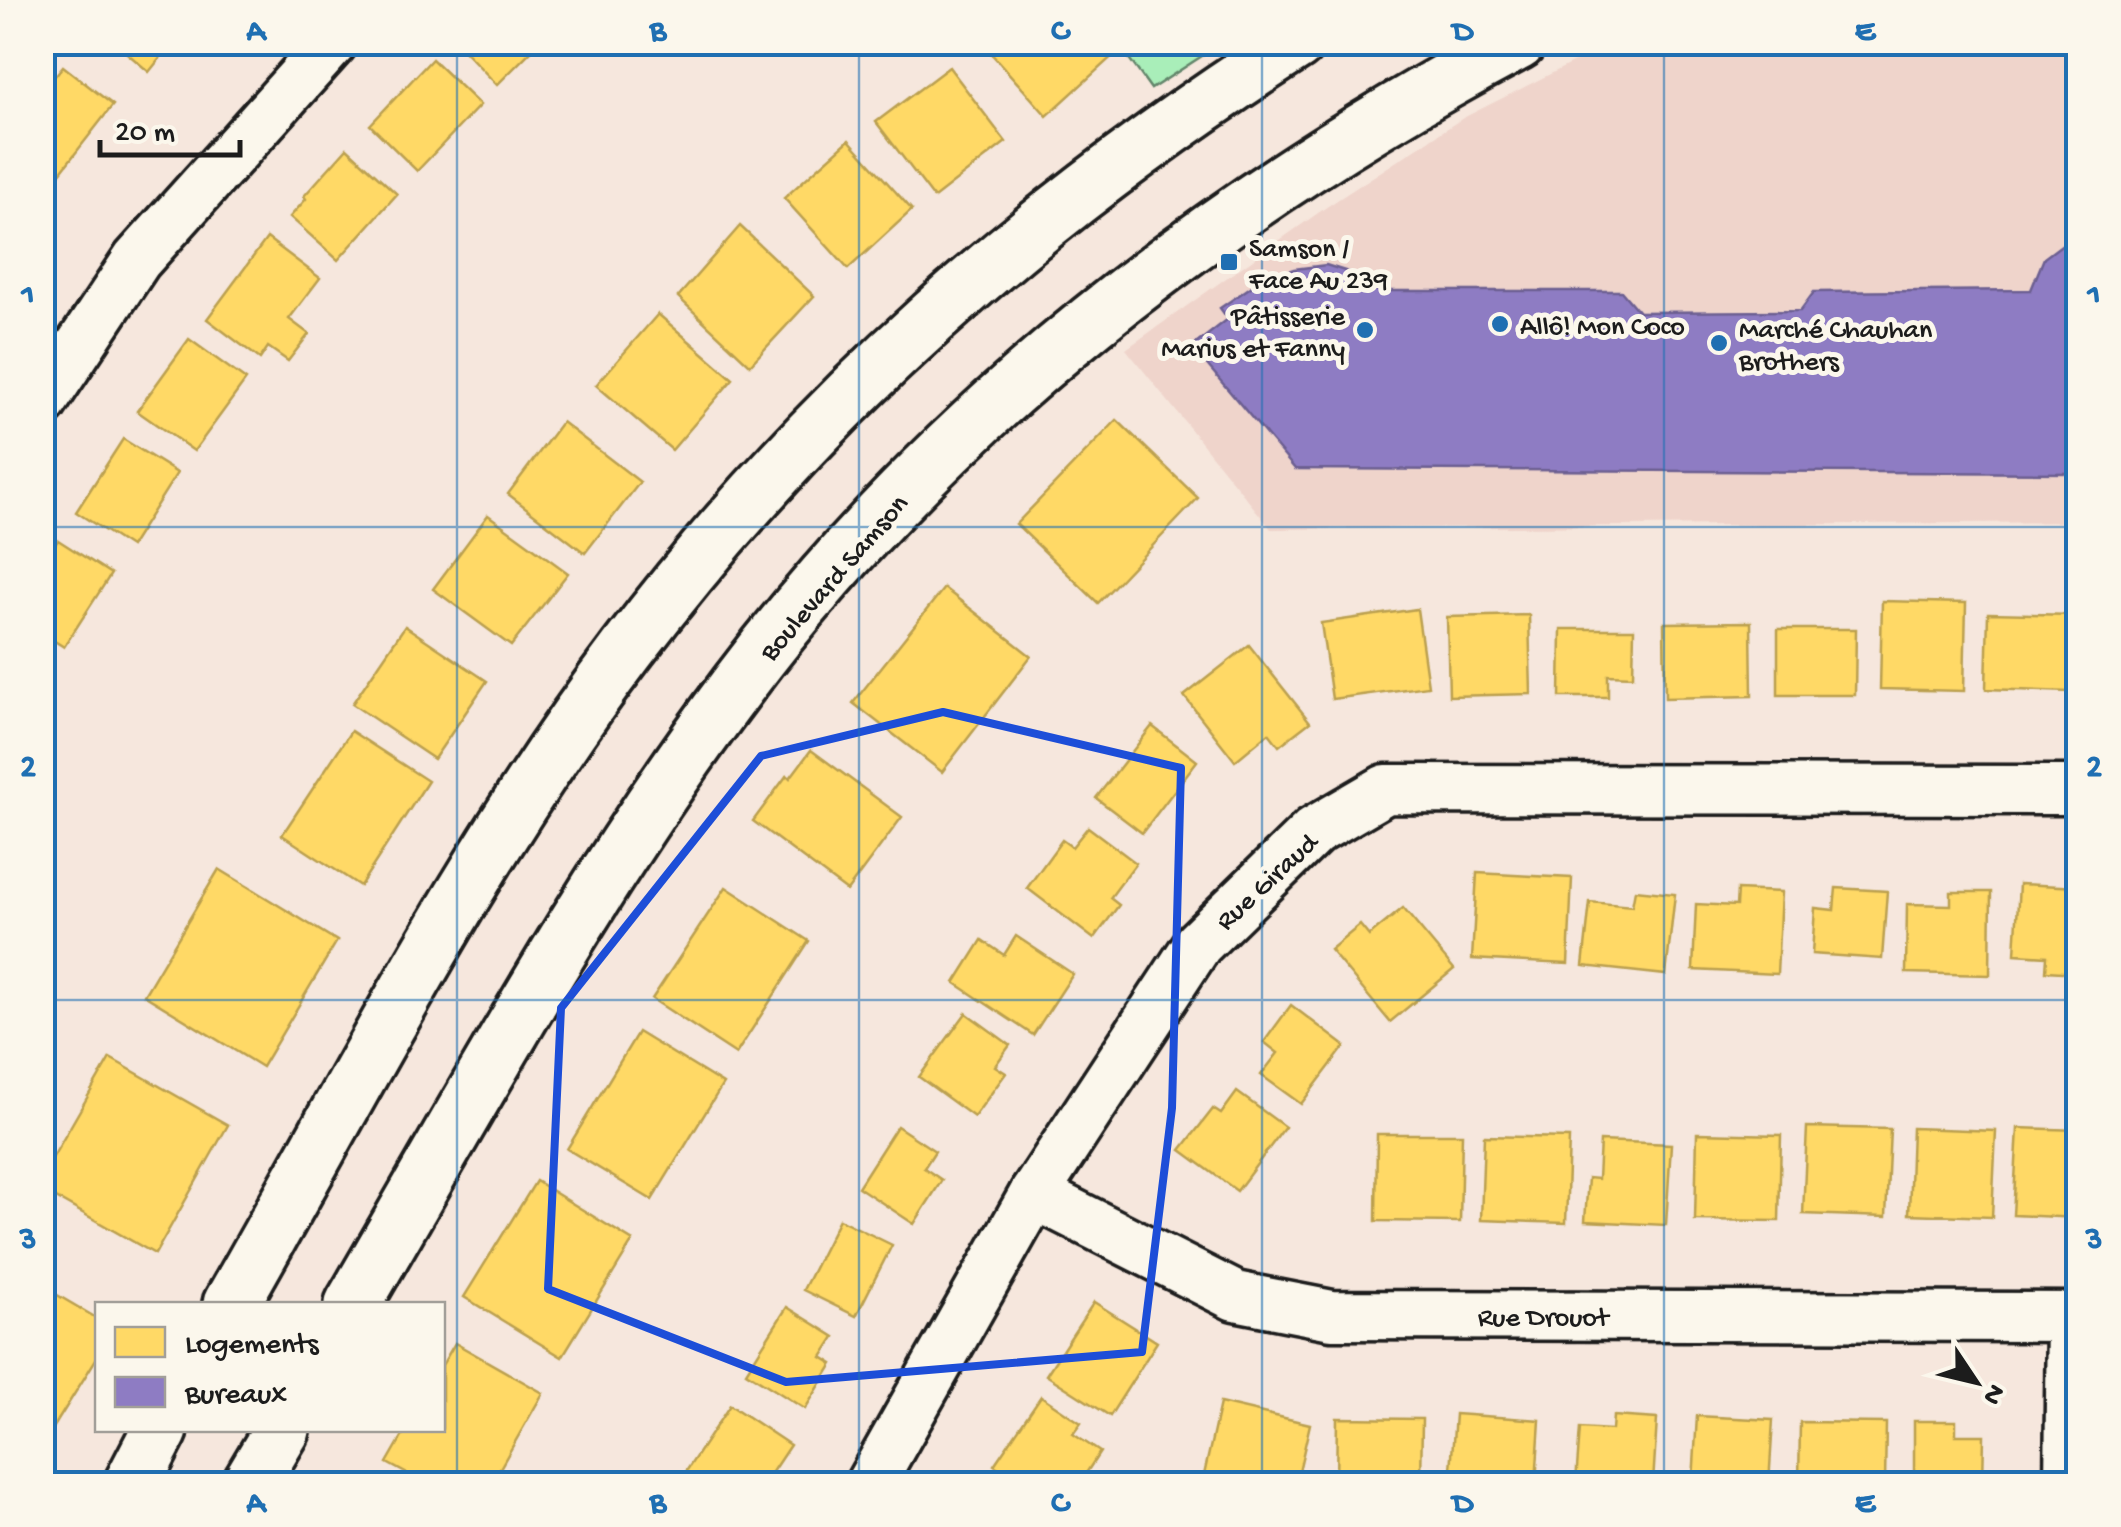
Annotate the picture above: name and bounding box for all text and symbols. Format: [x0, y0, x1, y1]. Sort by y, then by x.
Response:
text: A [246, 14, 268, 52]
text: B [649, 14, 668, 52]
text: C [1051, 14, 1071, 52]
text: D [1450, 14, 1475, 52]
text: E [1855, 14, 1877, 52]
scale bar [100, 95, 240, 157]
text: 20 m [115, 117, 175, 152]
place label: Samson / Face Au 239 [1248, 234, 1388, 299]
marker: Samson / Face Au 239 [1218, 251, 1240, 273]
text: 1 [21, 278, 34, 316]
text: 1 [2087, 278, 2100, 316]
place label: Pâtisserie Marius et Fanny [1161, 302, 1346, 367]
place label: Allô! Mon Coco [1520, 312, 1685, 345]
marker: Allô! Mon Coco [1489, 313, 1511, 335]
place label: Marché Chauhan Brothers [1738, 315, 1933, 380]
marker: Pâtisserie Marius et Fanny [1354, 319, 1376, 341]
marker: Marché Chauhan Brothers [1708, 332, 1730, 354]
street label: Boulevard Samson [753, 488, 917, 670]
text: 2 [20, 750, 36, 788]
text: 2 [2086, 750, 2102, 788]
street label: Rue Giraud [1210, 826, 1328, 939]
text: 3 [19, 1222, 36, 1260]
text: 3 [2085, 1222, 2102, 1260]
legend [95, 1302, 445, 1432]
street label: Rue Drouot [1478, 1303, 1611, 1336]
text: Logements [185, 1329, 319, 1364]
north arrow [1926, 1332, 2026, 1432]
text: N [1974, 1377, 2012, 1411]
text: Bureaux [184, 1379, 287, 1414]
text: A [246, 1486, 268, 1524]
text: B [649, 1486, 668, 1524]
text: C [1051, 1486, 1071, 1524]
text: D [1450, 1486, 1475, 1524]
text: E [1855, 1486, 1877, 1524]

